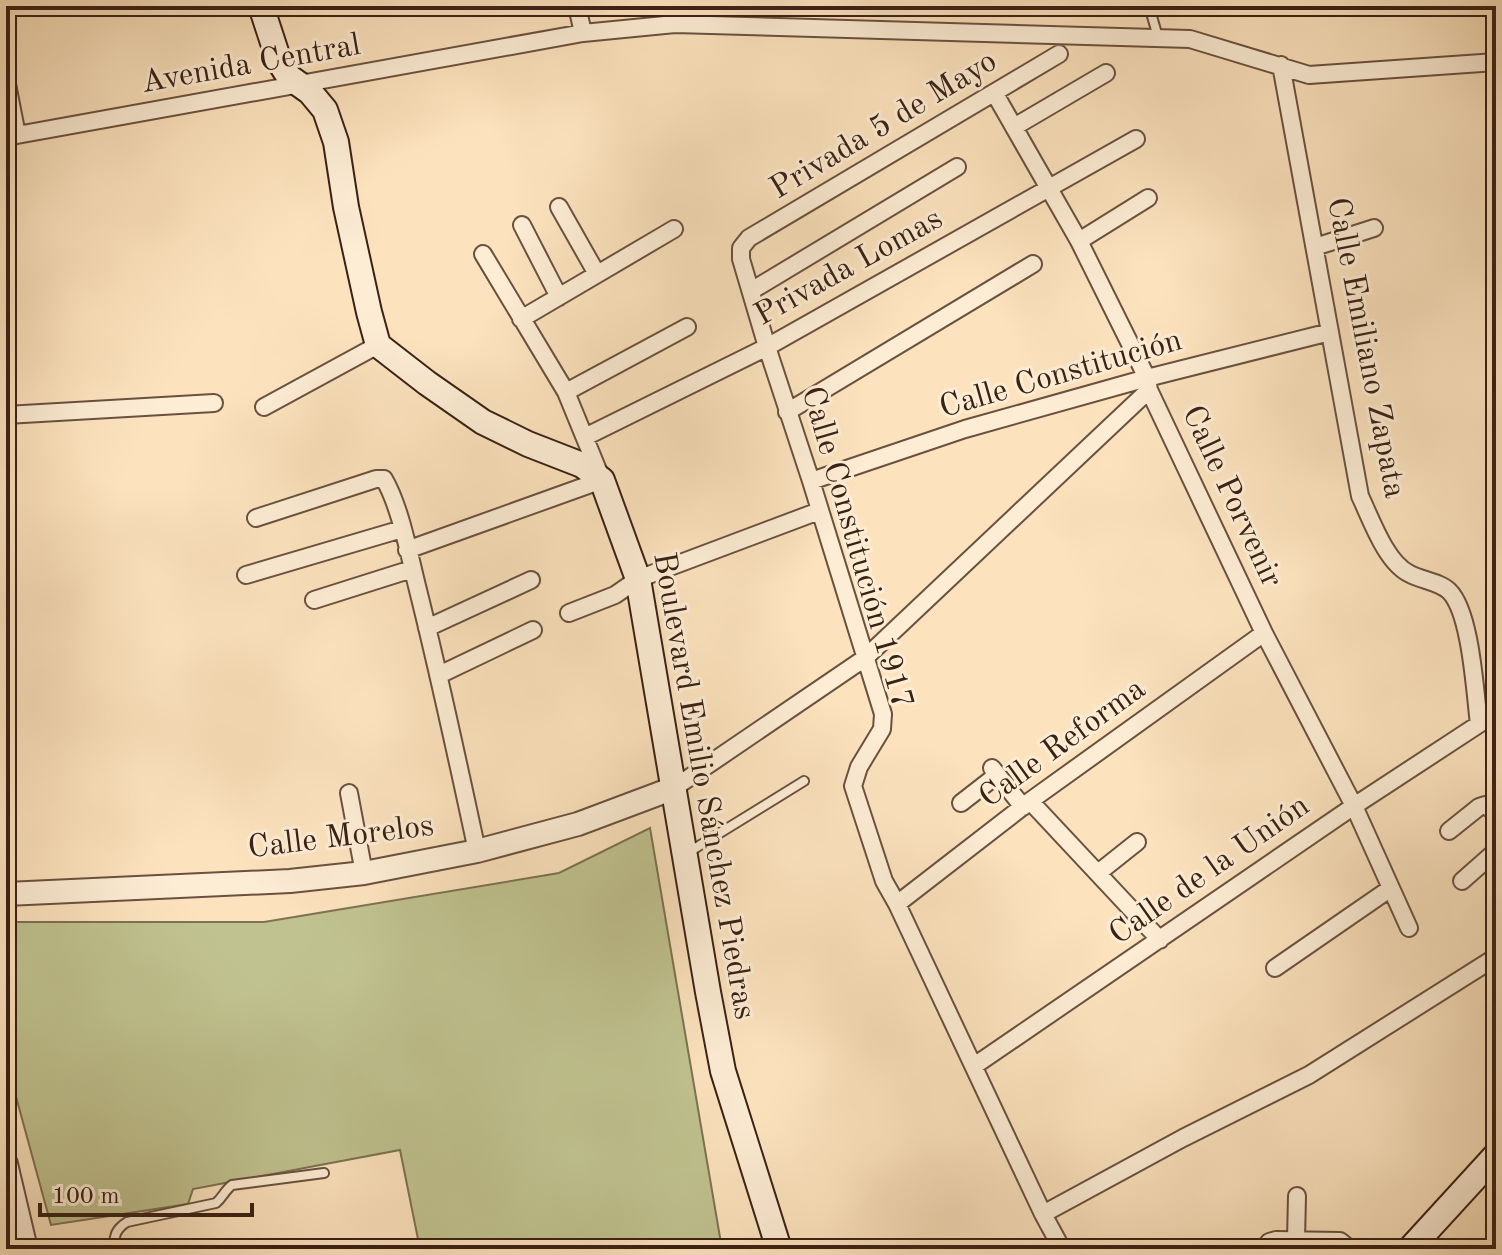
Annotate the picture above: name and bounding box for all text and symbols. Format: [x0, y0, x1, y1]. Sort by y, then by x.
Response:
street label: Avenida Central [139, 30, 363, 100]
street label: Privada 5 de Mayo [765, 46, 1003, 206]
street label: Calle Emiliano Zapata [1320, 195, 1410, 501]
street label: Privada Lomas [750, 203, 948, 333]
street label: Calle Constitución [936, 325, 1186, 425]
street label: Calle Constitución 1917 [795, 383, 917, 713]
street label: Calle Porvenir [1175, 401, 1287, 593]
street label: Boulevard Emilio Sánchez Piedras [646, 550, 760, 1022]
street label: Calle Reforma [974, 673, 1152, 815]
street label: Calle de la Unión [1104, 790, 1316, 952]
street label: Calle Morelos [246, 811, 436, 865]
scale bar [40, 1167, 252, 1217]
text: 100 m [52, 1185, 120, 1209]

